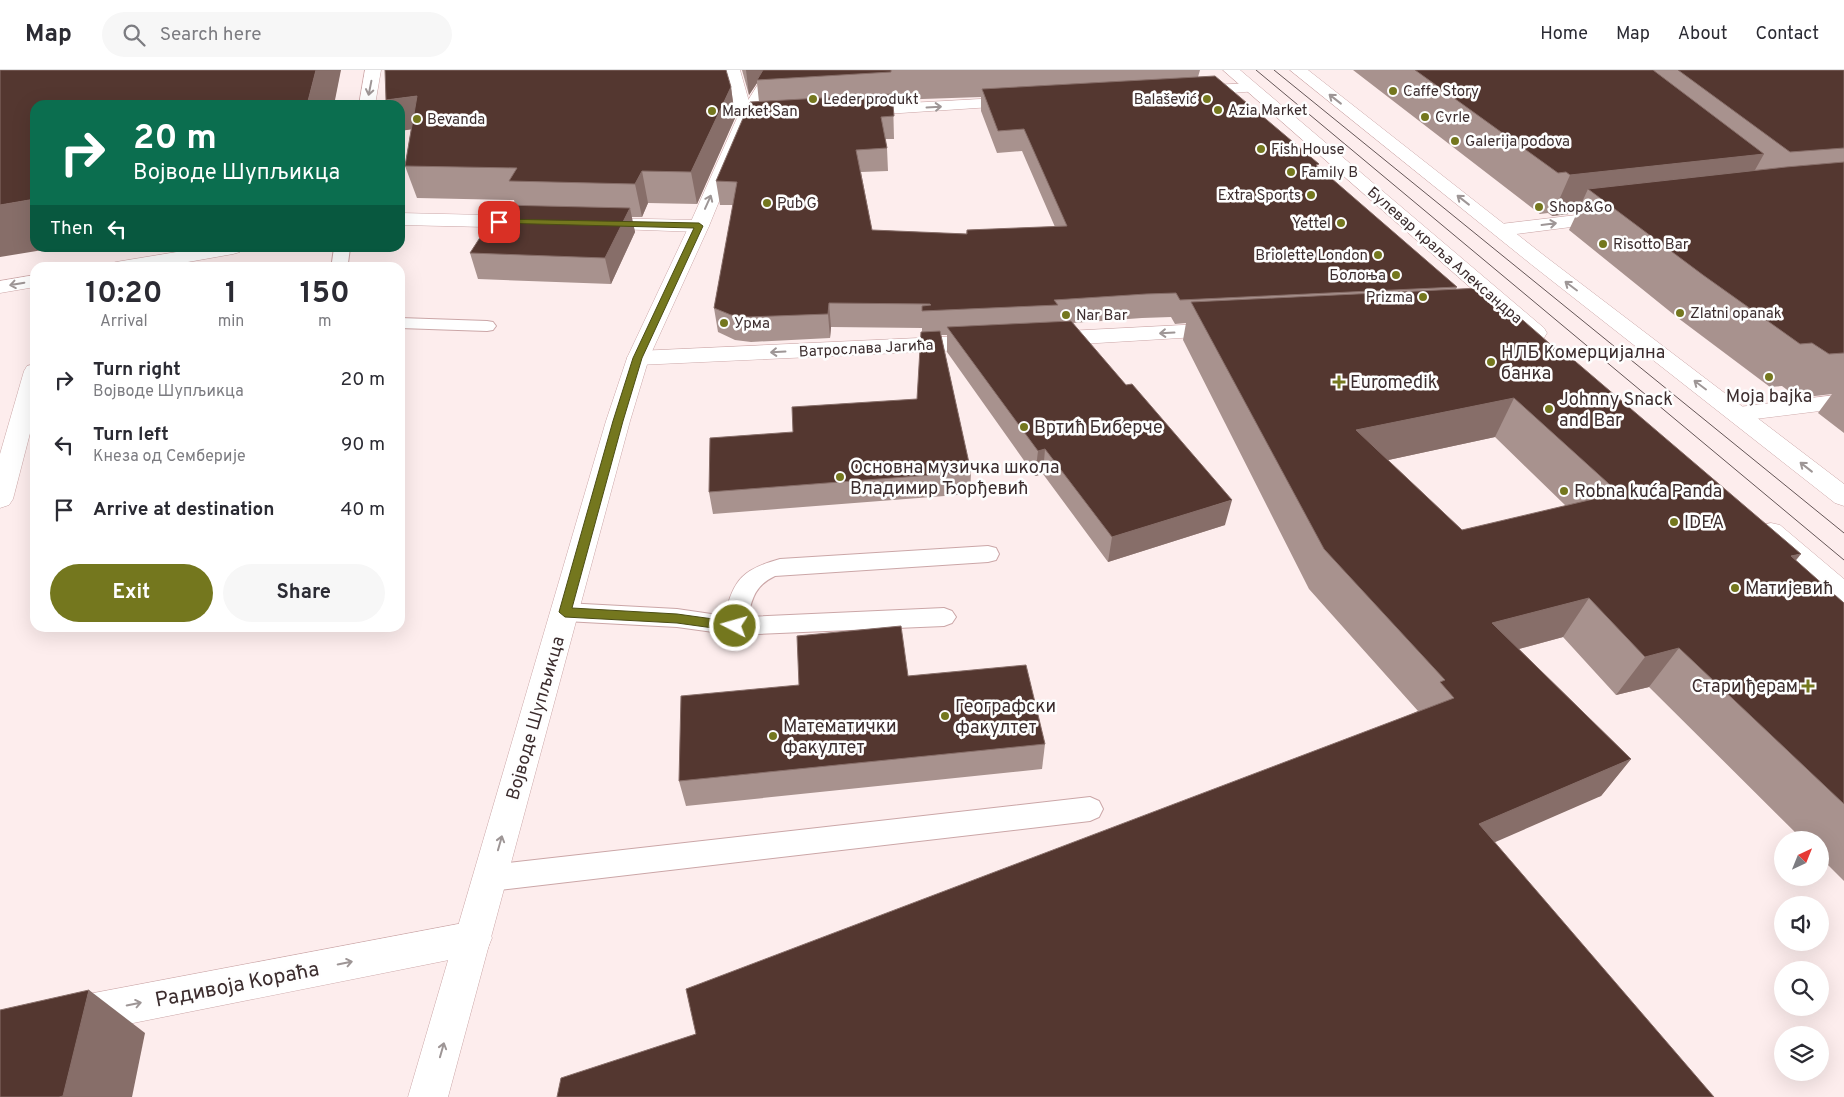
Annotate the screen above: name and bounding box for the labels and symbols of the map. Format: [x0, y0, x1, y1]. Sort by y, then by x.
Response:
one-way arrow [365, 79, 374, 95]
place label: Caffe Story [1403, 83, 1479, 102]
marker: Caffe Story [1387, 85, 1399, 97]
place label: Leder produkt [823, 91, 919, 110]
place label: Balašević [1134, 91, 1197, 110]
marker: Leder produkt [807, 93, 819, 105]
marker: Balašević [1201, 93, 1213, 105]
one-way arrow [1329, 94, 1342, 105]
one-way arrow [925, 102, 941, 111]
place label: Azia Market [1228, 102, 1308, 121]
place label: Market San [722, 103, 798, 122]
marker: Azia Market [1212, 104, 1224, 116]
marker: Market San [706, 105, 718, 117]
place label: Cvrle [1435, 109, 1470, 128]
place label: Bevanda [427, 111, 485, 130]
marker: Cvrle [1419, 111, 1431, 123]
marker: Bevanda [411, 113, 423, 125]
place label: Galerija podova [1465, 133, 1570, 152]
marker: Galerija podova [1449, 135, 1461, 147]
place label: Fish House [1271, 141, 1345, 160]
marker: Fish House [1255, 143, 1267, 155]
place label: Family B [1301, 164, 1358, 183]
marker: Family B [1285, 166, 1297, 178]
street label: Булевар краља Александра [1363, 184, 1525, 329]
place label: Extra Sports [1218, 187, 1301, 206]
marker: Extra Sports [1305, 189, 1317, 201]
one-way arrow [704, 195, 714, 210]
place label: Pub G [777, 195, 817, 214]
one-way arrow [1456, 195, 1470, 205]
marker: Pub G [761, 197, 773, 209]
place label: Shop&Go [1549, 199, 1612, 218]
pin [478, 201, 520, 243]
marker: Shop&Go [1533, 201, 1545, 213]
place label: Yettel [1292, 215, 1331, 234]
marker: Yettel [1335, 217, 1347, 229]
one-way arrow [1541, 219, 1557, 229]
place label: Risotto Bar [1613, 236, 1689, 255]
marker: Risotto Bar [1597, 238, 1609, 250]
place label: Briolette London [1255, 247, 1368, 266]
marker: Briolette London [1372, 249, 1384, 261]
place label: Болоња [1329, 267, 1386, 286]
marker: Болоња [1390, 269, 1402, 281]
one-way arrow [10, 280, 26, 290]
one-way arrow [1564, 281, 1578, 291]
place label: Prizma [1366, 289, 1413, 308]
marker: Prizma [1417, 291, 1429, 303]
place label: Zlatni opanak [1690, 305, 1782, 324]
place label: Nar Bar [1076, 307, 1128, 326]
marker: Zlatni opanak [1674, 307, 1686, 319]
marker: Nar Bar [1060, 309, 1072, 321]
place label: Урма [734, 315, 770, 334]
marker: Урма [718, 317, 730, 329]
one-way arrow [1160, 328, 1176, 338]
street label: Ватрослава Јагића [798, 336, 934, 363]
place label: НЛБ Комерцијална банка [1501, 342, 1665, 386]
one-way arrow [770, 347, 786, 356]
marker: НЛБ Комерцијална банка [1485, 356, 1497, 368]
marker: Moja bajka [1763, 371, 1775, 383]
place label: Euromedik [1350, 372, 1437, 395]
marker: Euromedik [1332, 375, 1346, 389]
one-way arrow [1694, 379, 1707, 390]
place label: Moja bajka [1726, 386, 1812, 409]
place label: Johnny Snack and Bar [1559, 389, 1673, 433]
marker: Johnny Snack and Bar [1543, 403, 1555, 415]
place label: Вртић Биберче [1034, 417, 1163, 440]
marker: Вртић Биберче [1018, 421, 1030, 433]
place label: Основна музичка школа Владимир Ђорђевић [850, 457, 1059, 501]
one-way arrow [1799, 461, 1812, 472]
marker: Основна музичка школа Владимир Ђорђевић [834, 471, 846, 483]
place label: Robna kuća Panda [1574, 481, 1722, 504]
marker: Robna kuća Panda [1558, 485, 1570, 497]
place label: IDEA [1684, 512, 1724, 535]
marker: IDEA [1668, 516, 1680, 528]
place label: Матијевић [1745, 578, 1833, 601]
marker: Матијевић [1729, 582, 1741, 594]
position arrow [708, 599, 760, 651]
street label: Војводе Шупљикца [502, 634, 571, 803]
place label: Стари ђерам [1691, 676, 1798, 699]
marker: Стари ђерам [1802, 680, 1814, 692]
place label: Географски факултет [955, 696, 1056, 740]
marker: Географски факултет [939, 710, 951, 722]
place label: Математички факултет [783, 716, 897, 760]
marker: Математички факултет [767, 730, 779, 742]
north arrow [1774, 831, 1829, 886]
one-way arrow [496, 836, 506, 852]
street label: Радивоја Кораћа [153, 956, 322, 1015]
one-way arrow [336, 957, 352, 967]
one-way arrow [125, 999, 141, 1008]
one-way arrow [437, 1043, 447, 1059]

